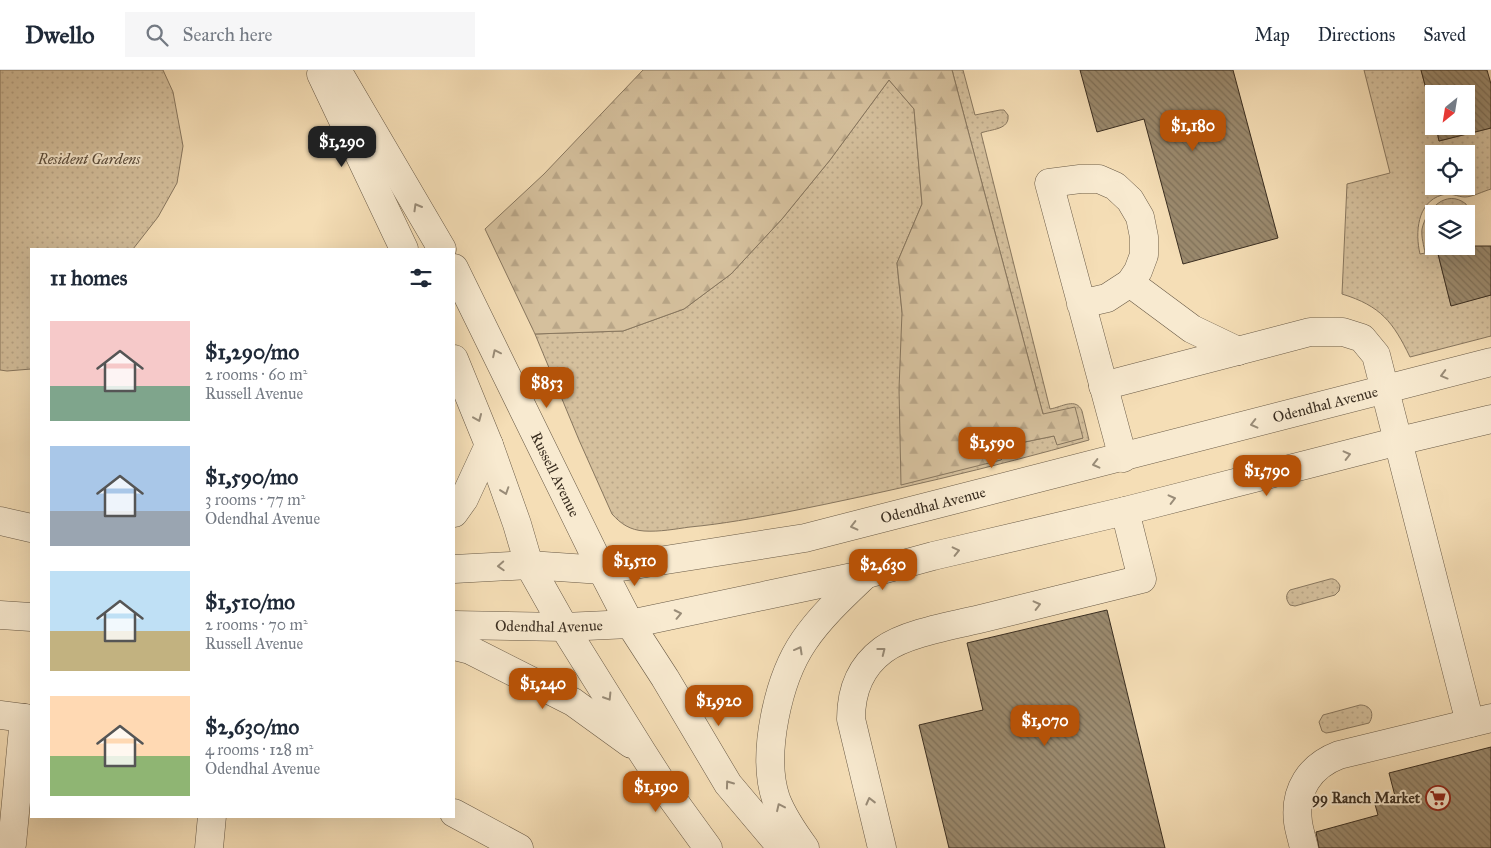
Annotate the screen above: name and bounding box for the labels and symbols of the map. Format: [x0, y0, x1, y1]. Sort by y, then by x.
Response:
north arrow [1425, 85, 1475, 135]
pin: $1,180 [1152, 109, 1234, 152]
pin: $1,290 [301, 126, 383, 168]
park label: Resident Gardens [37, 150, 141, 168]
one-way arrow [414, 203, 424, 212]
one-way arrow [492, 349, 502, 358]
pin: $853 [517, 366, 577, 409]
one-way arrow [1439, 369, 1448, 380]
street label: Odendhal Avenue [1271, 382, 1380, 427]
one-way arrow [472, 413, 483, 422]
one-way arrow [1249, 418, 1258, 429]
pin: $1,590 [951, 426, 1033, 469]
street label: Russell Avenue [527, 429, 584, 520]
one-way arrow [1342, 450, 1350, 460]
pin: $1,790 [1226, 454, 1308, 497]
one-way arrow [1092, 458, 1101, 469]
street label: Odendhal Avenue [879, 483, 988, 527]
one-way arrow [499, 486, 509, 495]
one-way arrow [1168, 494, 1177, 505]
one-way arrow [849, 520, 858, 531]
pin: $1,510 [594, 544, 676, 587]
one-way arrow [951, 546, 960, 557]
pin: $2,630 [842, 548, 924, 591]
one-way arrow [497, 561, 505, 572]
one-way arrow [1033, 600, 1042, 611]
one-way arrow [674, 609, 683, 620]
street label: Odendhal Avenue [495, 616, 603, 636]
one-way arrow [792, 647, 802, 656]
one-way arrow [877, 648, 886, 657]
pin: $1,240 [502, 668, 584, 710]
pin: $1,920 [678, 684, 760, 727]
one-way arrow [602, 691, 611, 701]
pin: $1,070 [1004, 704, 1086, 747]
pin: $1,190 [615, 770, 697, 813]
one-way arrow [726, 781, 734, 790]
supermarket icon: 99 Ranch Market [1425, 785, 1451, 811]
place label: 99 Ranch Market [1312, 789, 1421, 808]
one-way arrow [865, 796, 876, 805]
one-way arrow [776, 803, 786, 812]

